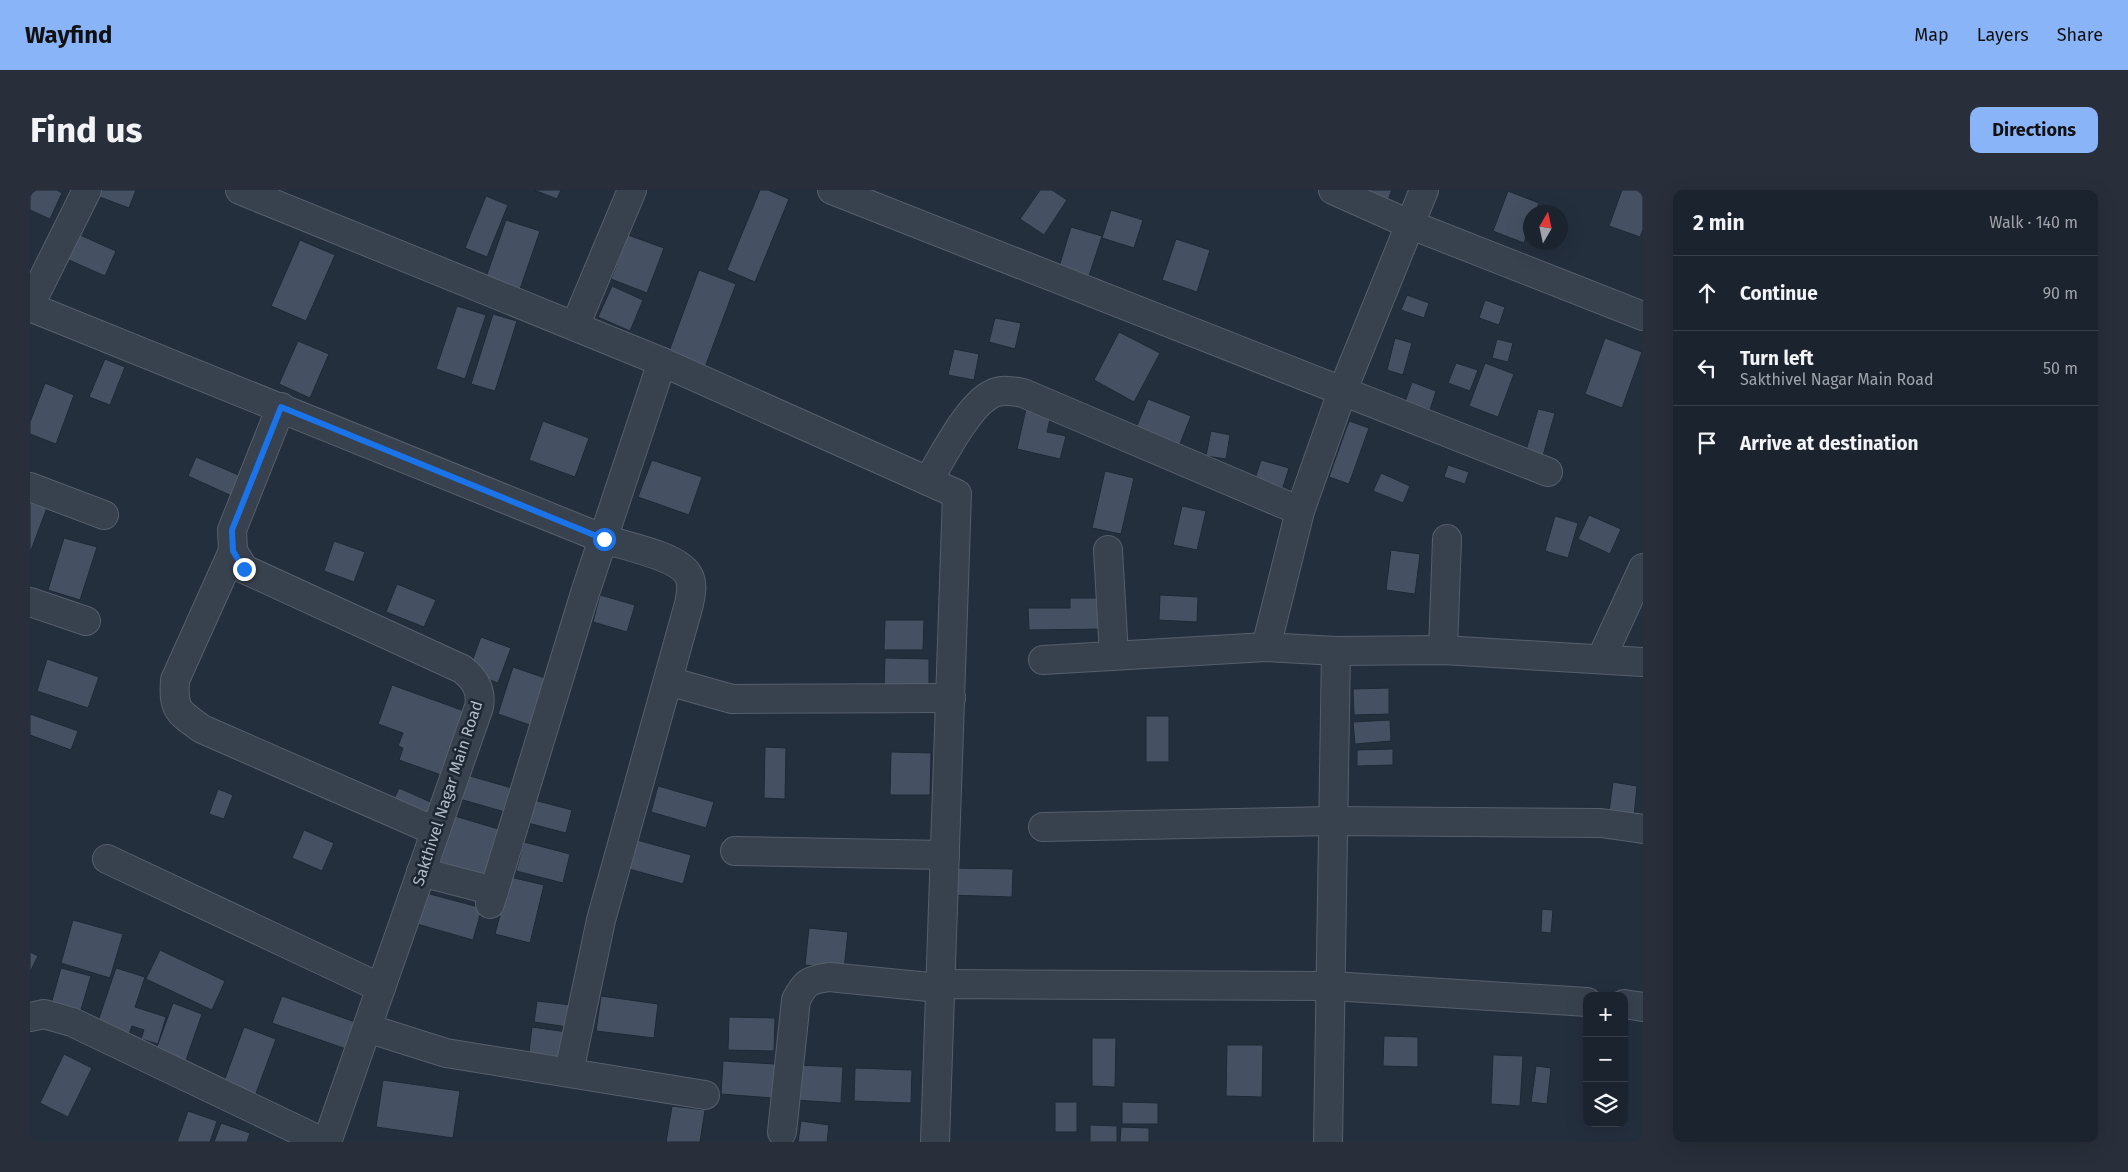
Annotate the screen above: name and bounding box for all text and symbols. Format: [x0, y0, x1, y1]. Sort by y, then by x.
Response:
text: Wayfind [25, 21, 112, 49]
text: Map [1914, 24, 1949, 46]
text: Layers [1977, 24, 2029, 46]
text: Share [2057, 24, 2103, 46]
button: Directions [1970, 107, 2098, 153]
text: Find us [30, 109, 142, 151]
north arrow [1523, 205, 1568, 250]
text: 2 min [1693, 210, 1745, 236]
text: Walk · 140 m [1989, 213, 2078, 232]
icon: ahead [1693, 279, 1721, 307]
text: Continue [1740, 282, 1818, 305]
text: 90 m [2043, 284, 2078, 303]
text: Turn left [1740, 347, 1814, 370]
icon: left [1693, 354, 1721, 382]
text: 50 m [2043, 359, 2078, 378]
text: Sakthivel Nagar Main Road [1740, 370, 1934, 389]
icon: arrive [1693, 429, 1721, 457]
text: Arrive at destination [1740, 432, 1919, 455]
route start [593, 528, 616, 551]
route end [233, 558, 256, 581]
street label: Sakthivel Nagar Main Road [409, 698, 486, 888]
map controls [1583, 992, 1628, 1127]
button: + [1583, 992, 1628, 1037]
button: − [1583, 1037, 1628, 1082]
button: layers [1583, 1082, 1628, 1127]

